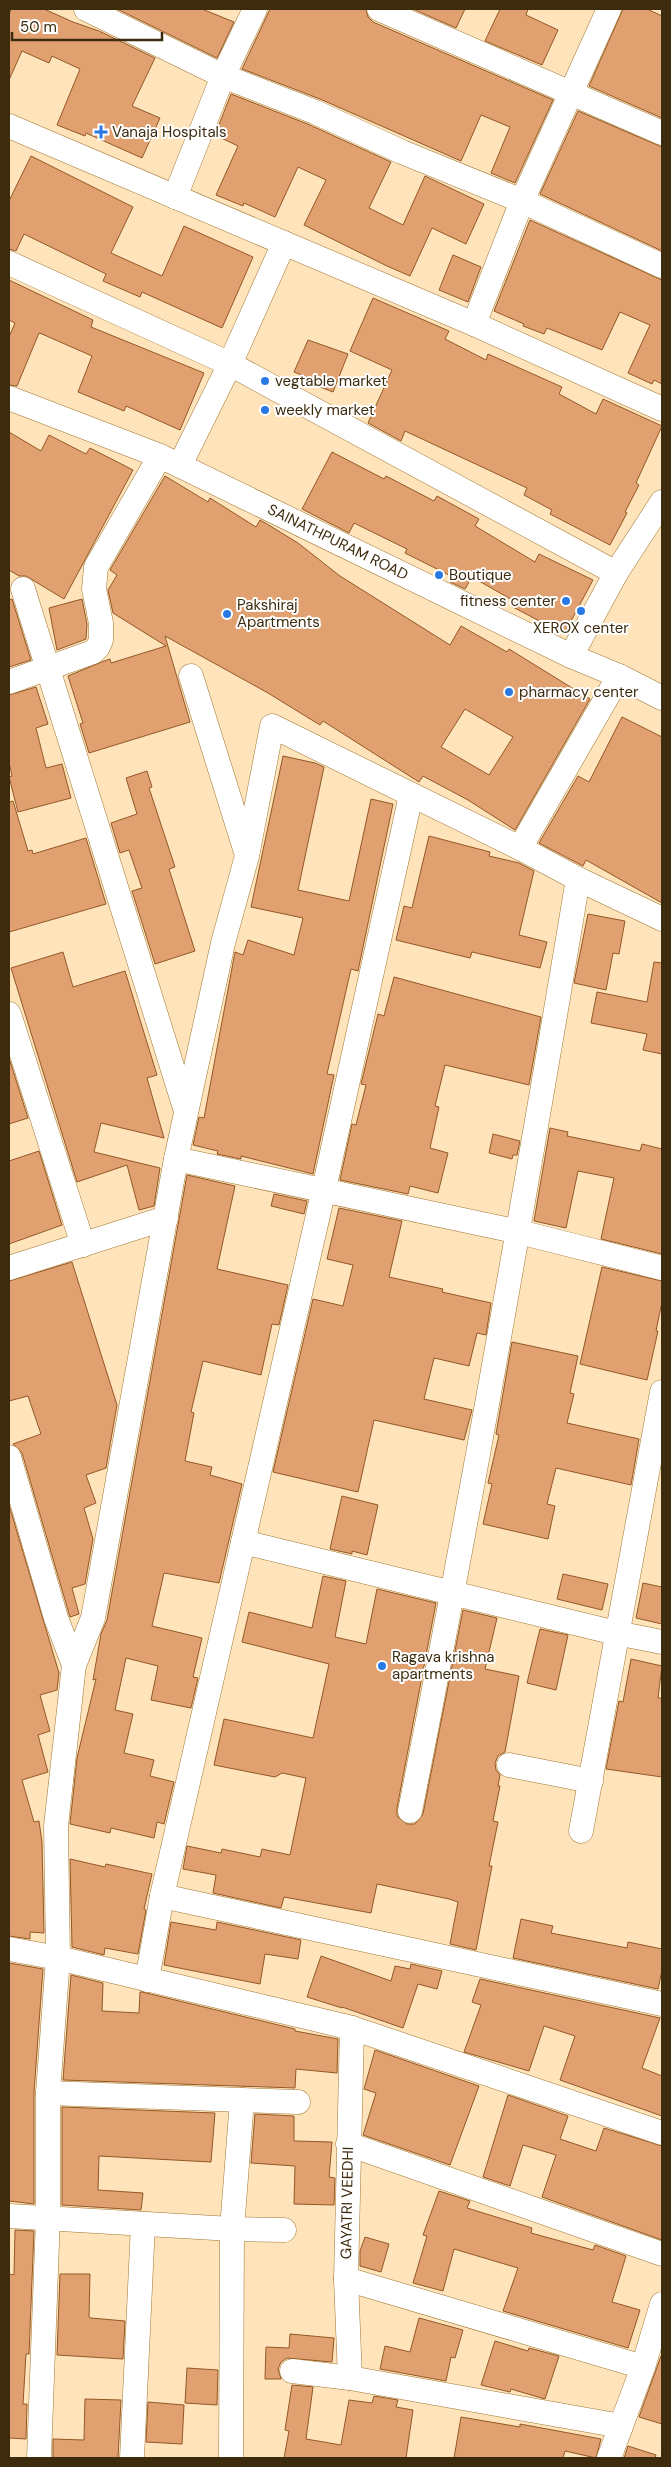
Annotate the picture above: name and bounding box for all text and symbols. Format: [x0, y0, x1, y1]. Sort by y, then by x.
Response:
scale bar [12, 10, 162, 42]
text: 50 m [20, 17, 57, 37]
place label: Vanaja Hospitals [112, 122, 226, 142]
marker: Vanaja Hospitals [94, 125, 108, 139]
place label: vegtable market [275, 371, 387, 391]
marker: vegtable market [259, 375, 271, 387]
place label: weekly market [275, 400, 375, 420]
marker: weekly market [259, 404, 271, 416]
street label: SAINATHPURAM ROAD [264, 499, 412, 585]
place label: Boutique [449, 565, 512, 585]
marker: Boutique [433, 569, 445, 581]
place label: fitness center [460, 591, 556, 611]
place label: Pakshiraj Apartments [237, 595, 320, 632]
marker: fitness center [560, 595, 572, 607]
marker: XEROX center [575, 605, 587, 617]
marker: Pakshiraj Apartments [221, 608, 233, 620]
place label: XEROX center [533, 618, 629, 638]
place label: pharmacy center [519, 682, 639, 702]
marker: pharmacy center [503, 686, 515, 698]
place label: Ragava krishna apartments [392, 1647, 494, 1684]
marker: Ragava krishna apartments [376, 1660, 388, 1672]
street label: GAYATRI VEEDHI [336, 2147, 358, 2259]

